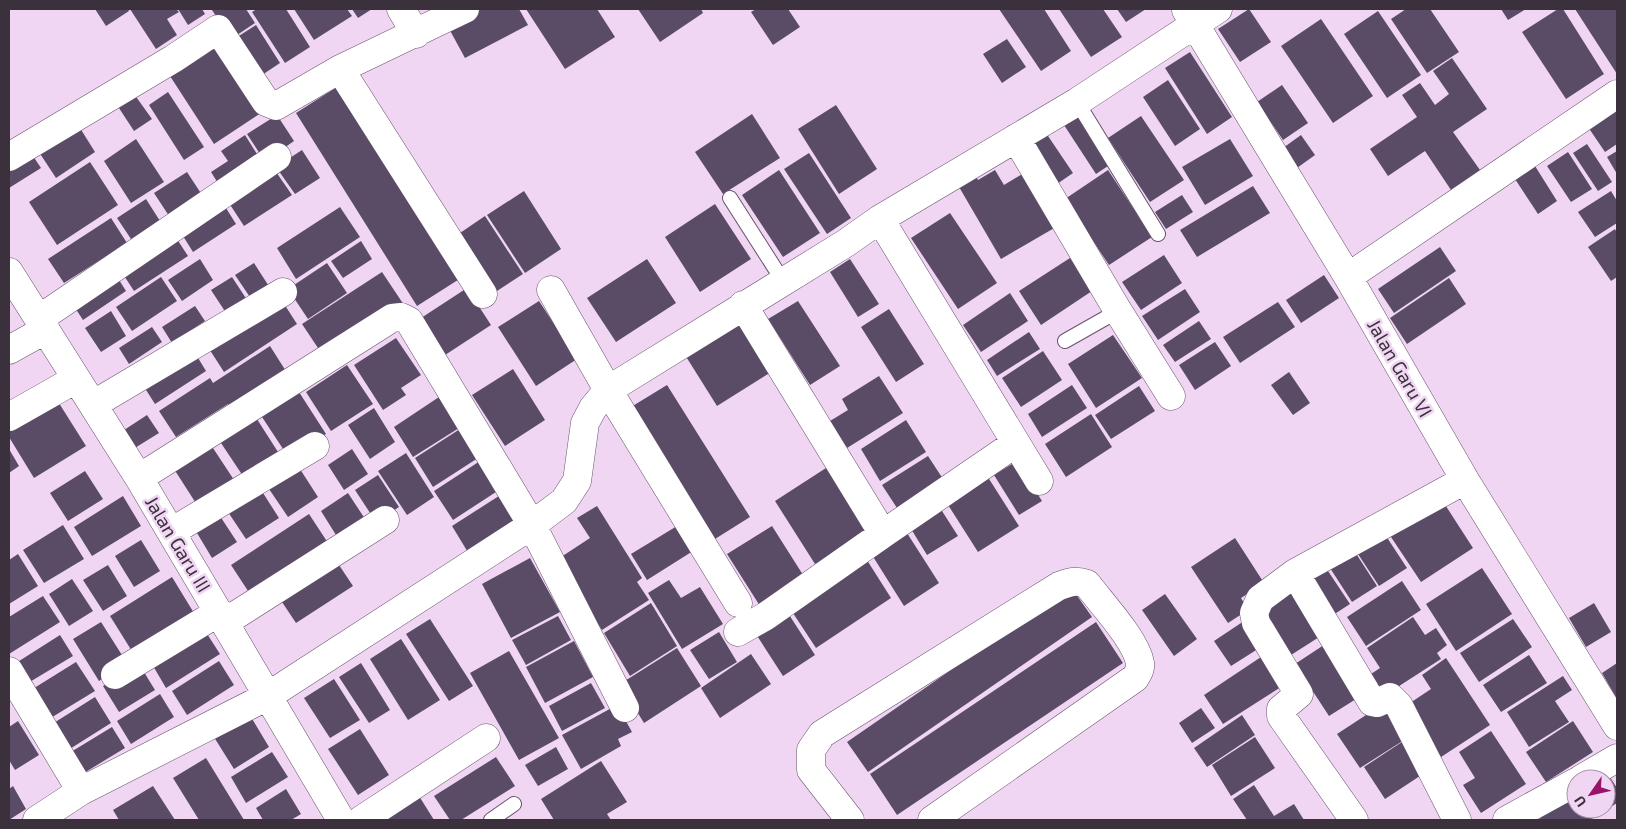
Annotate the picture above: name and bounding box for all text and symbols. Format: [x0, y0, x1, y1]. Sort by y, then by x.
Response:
street label: Jalan Garu VI [1363, 315, 1438, 421]
street label: Jalan Garu III [141, 491, 216, 596]
north arrow [1566, 769, 1616, 819]
text: U [1570, 793, 1590, 810]

